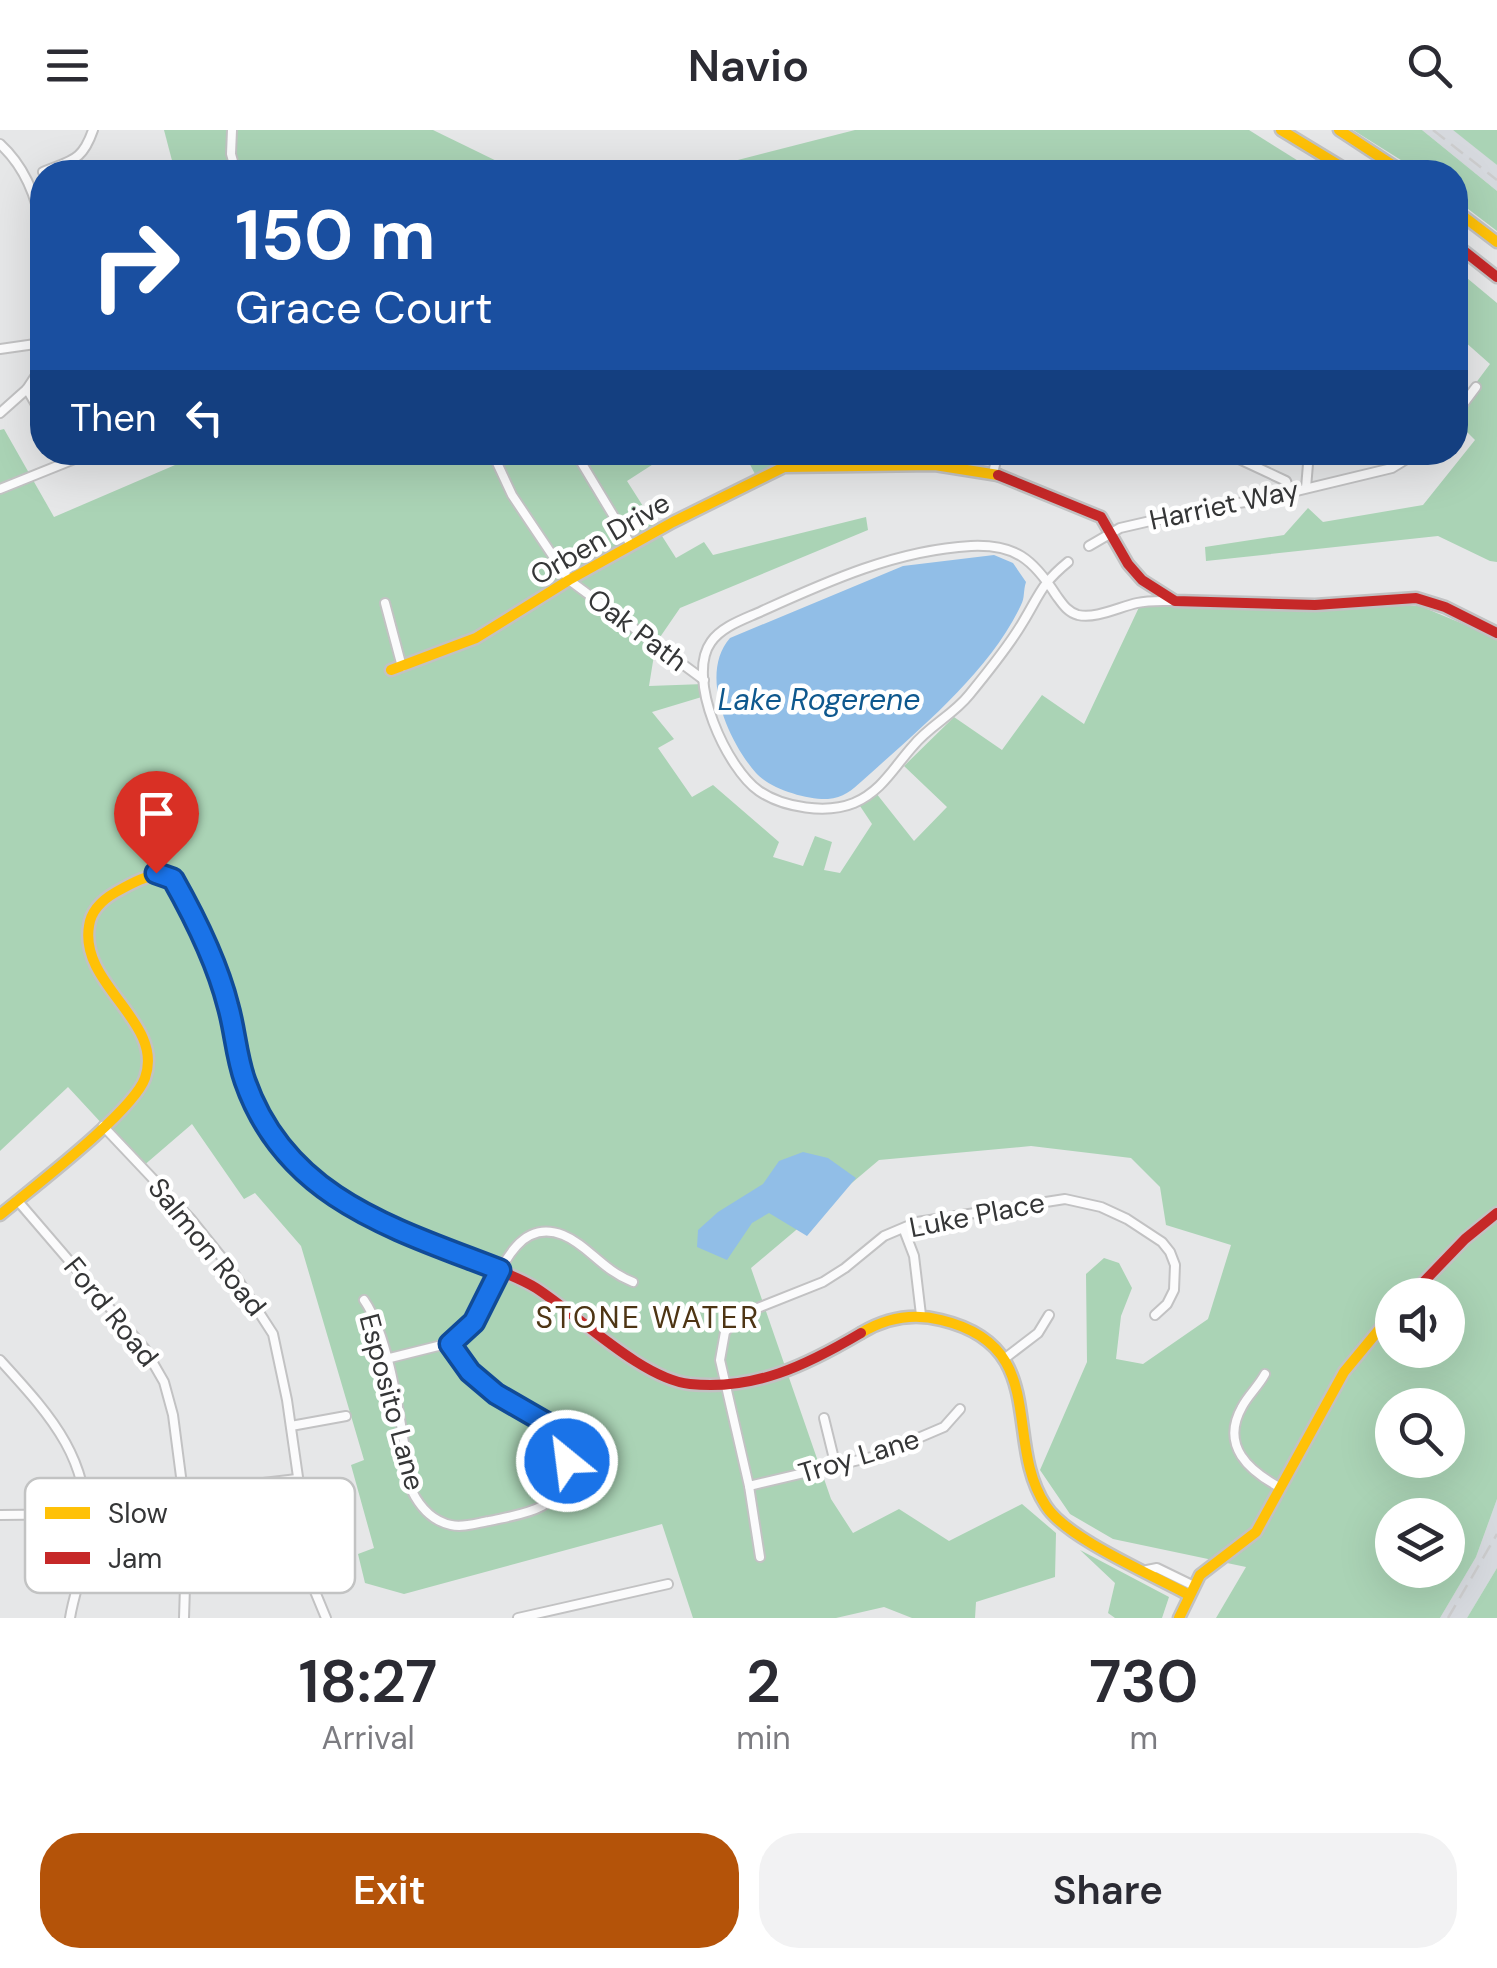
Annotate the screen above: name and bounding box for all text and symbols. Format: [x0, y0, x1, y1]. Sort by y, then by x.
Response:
text: Navio [688, 36, 809, 95]
icon: menu [40, 38, 95, 93]
icon: search [1402, 38, 1457, 93]
text: 150 m [235, 190, 436, 281]
icon: right [70, 200, 200, 330]
text: Grace Court [235, 278, 493, 337]
icon: left [177, 390, 232, 445]
text: Then [70, 393, 157, 443]
street label: Harriet Way [1146, 471, 1302, 539]
street label: Orben Drive [524, 484, 676, 594]
street label: Oak Path [580, 580, 694, 680]
water label: Lake Rogerene [718, 680, 920, 719]
pin [114, 771, 199, 874]
icon: arrive [129, 786, 184, 841]
street label: Salmon Road [140, 1170, 274, 1324]
street label: Luke Place [906, 1184, 1048, 1246]
street label: Ford Road [55, 1249, 167, 1375]
map controls [1375, 1278, 1465, 1588]
button: sound [1375, 1278, 1465, 1368]
district label: STONE WATER [535, 1298, 761, 1337]
street label: Esposito Lane [351, 1310, 433, 1494]
button: search [1375, 1388, 1465, 1478]
position arrow [515, 1409, 619, 1513]
street label: Troy Lane [794, 1420, 924, 1492]
legend [25, 1478, 355, 1593]
text: Slow [108, 1495, 168, 1532]
button: layers [1375, 1498, 1465, 1588]
text: Jam [108, 1540, 162, 1577]
text: 18:27 [299, 1642, 438, 1721]
text: 2 [746, 1642, 781, 1721]
text: 730 [1089, 1642, 1198, 1721]
text: Arrival [321, 1717, 415, 1759]
text: min [736, 1717, 791, 1759]
text: m [1130, 1717, 1158, 1759]
button: Exit [40, 1833, 739, 1948]
button: Share [759, 1833, 1457, 1948]

